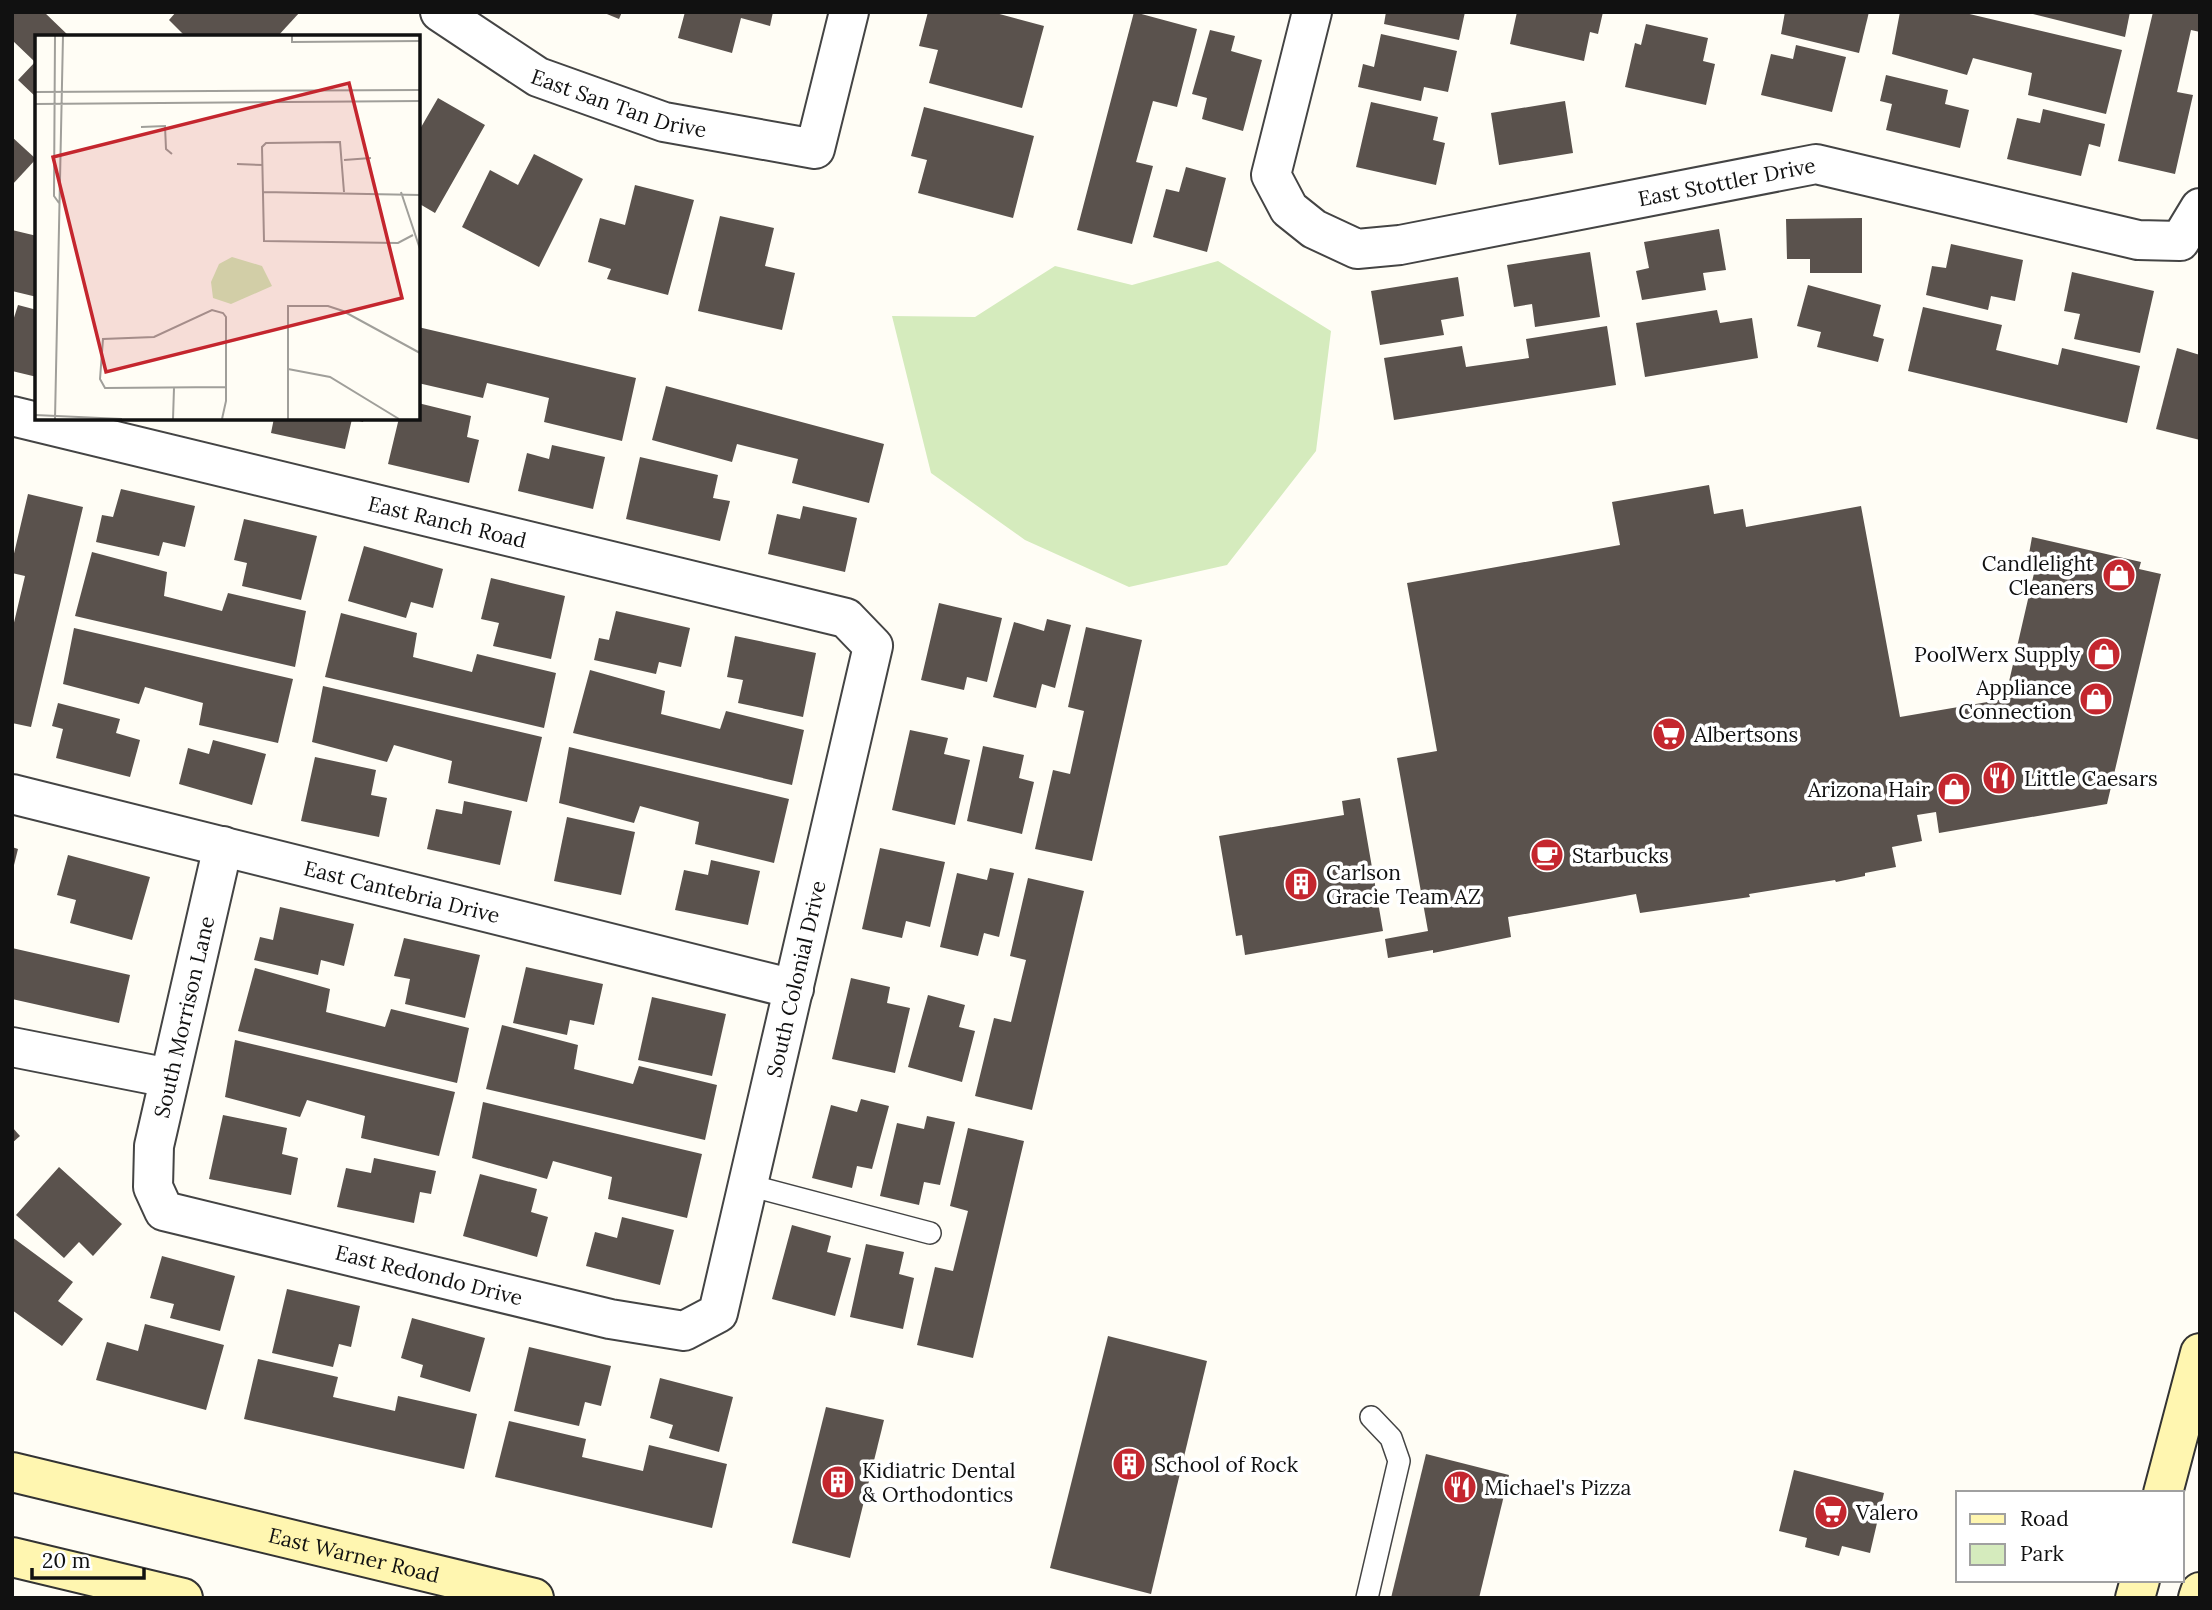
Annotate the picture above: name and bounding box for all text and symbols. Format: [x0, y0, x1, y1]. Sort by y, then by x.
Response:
inset map [35, 35, 420, 420]
street label: East San Tan Drive [528, 62, 709, 143]
street label: East Stottler Drive [1636, 151, 1818, 212]
street label: East Ranch Road [365, 489, 529, 554]
place label: Candlelight Cleaners [1982, 550, 2095, 601]
shop icon: Candlelight Cleaners [2100, 556, 2138, 594]
shop icon: PoolWerx Supply [2085, 635, 2123, 673]
place label: PoolWerx Supply [1914, 641, 2080, 668]
place label: Appliance Connection [1958, 674, 2072, 725]
shop icon: Appliance Connection [2077, 680, 2115, 718]
supermarket icon: Albertsons [1650, 715, 1688, 753]
place label: Albertsons [1693, 721, 1798, 748]
restaurant icon: Little Caesars [1980, 759, 2018, 797]
place label: Little Caesars [2024, 765, 2158, 792]
shop icon: Arizona Hair [1935, 770, 1973, 808]
place label: Arizona Hair [1807, 776, 1930, 803]
cafe icon: Starbucks [1528, 836, 1566, 874]
place label: Starbucks [1572, 842, 1669, 869]
street label: East Cantebria Drive [301, 854, 503, 929]
place label: Carlson Gracie Team AZ [1326, 859, 1481, 910]
building icon: Carlson Gracie Team AZ [1282, 865, 1320, 903]
street label: South Colonial Drive [760, 878, 832, 1080]
street label: South Morrison Lane [147, 913, 220, 1121]
street label: East Redondo Drive [333, 1239, 525, 1311]
building icon: School of Rock [1110, 1445, 1148, 1483]
place label: School of Rock [1154, 1451, 1299, 1478]
place label: Kidiatric Dental & Orthodontics [862, 1457, 1015, 1508]
building icon: Kidiatric Dental & Orthodontics [819, 1463, 857, 1501]
restaurant icon: Michael's Pizza [1441, 1468, 1479, 1506]
place label: Michael's Pizza [1484, 1474, 1631, 1501]
legend [1956, 1491, 2184, 1582]
supermarket icon: Valero [1812, 1493, 1850, 1531]
place label: Valero [1855, 1499, 1918, 1526]
text: Road [2020, 1505, 2069, 1532]
street label: East Warner Road [266, 1521, 442, 1588]
scale bar [32, 1536, 144, 1580]
text: Park [2020, 1540, 2064, 1567]
text: 20 m [42, 1547, 91, 1574]

